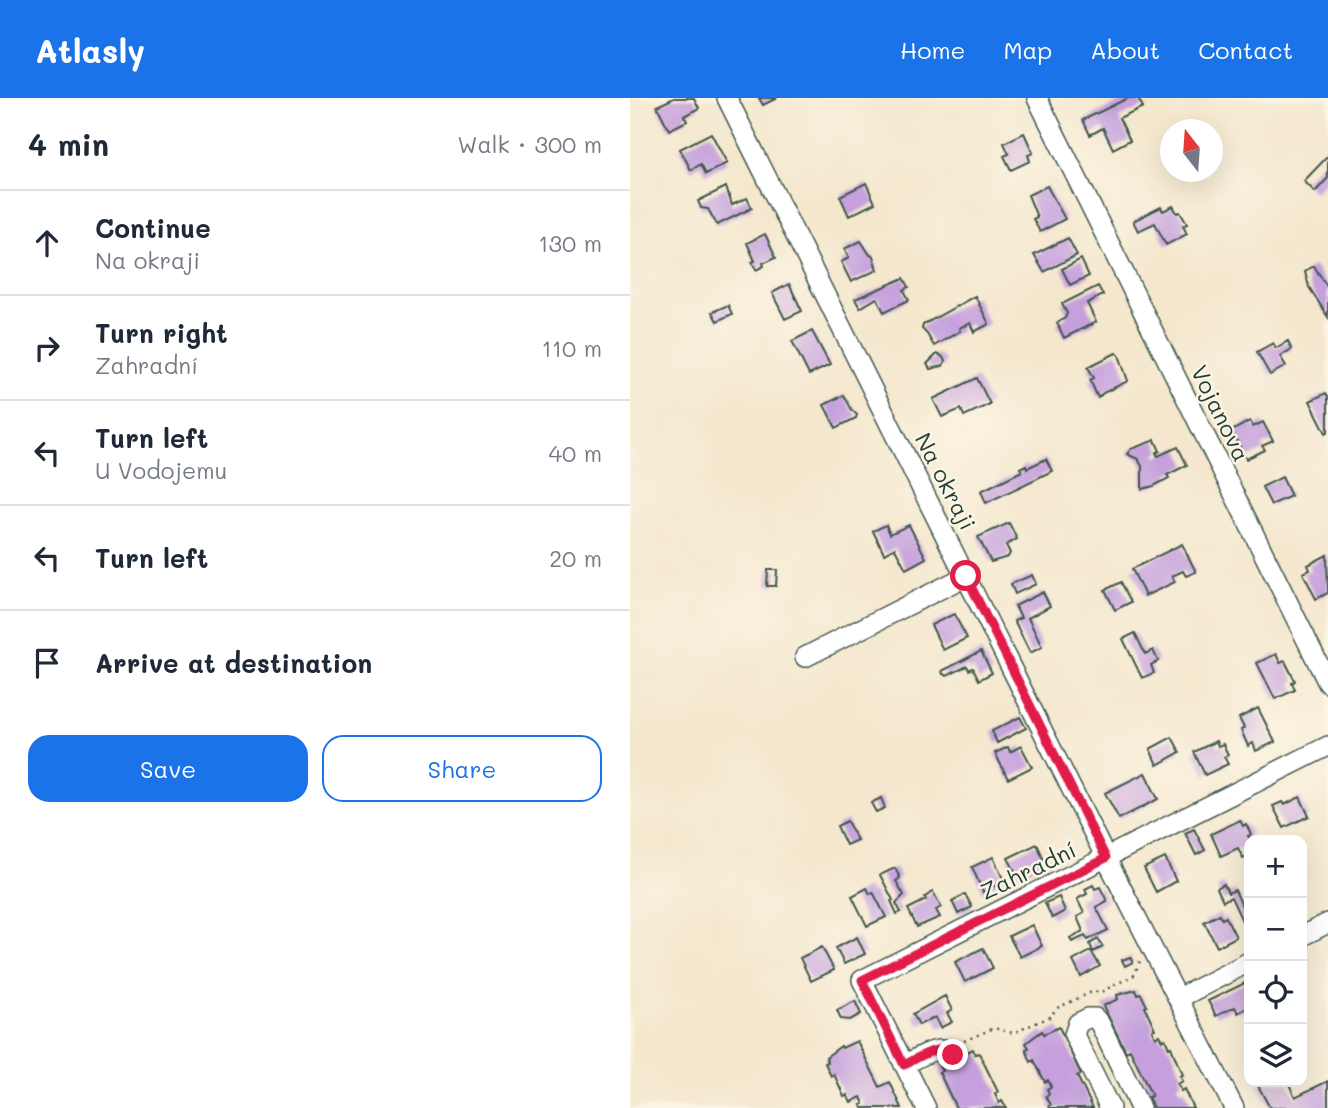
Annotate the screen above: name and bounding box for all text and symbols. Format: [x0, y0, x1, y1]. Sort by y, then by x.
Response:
text: Atlasly [35, 28, 145, 71]
text: Home [900, 34, 965, 65]
text: Map [1003, 34, 1052, 65]
text: About [1090, 34, 1160, 65]
text: Contact [1198, 34, 1293, 65]
north arrow [1160, 119, 1223, 182]
text: 4 min [28, 124, 109, 164]
text: Walk · 300 m [457, 129, 602, 159]
text: Continue [95, 211, 211, 245]
icon: ahead [28, 224, 66, 262]
text: 130 m [538, 228, 602, 258]
text: Na okraji [95, 245, 200, 275]
text: Turn right [95, 316, 228, 350]
icon: right [28, 329, 66, 367]
text: 110 m [542, 333, 602, 363]
text: Zahradní [95, 350, 198, 380]
street label: Vojanova [1185, 360, 1257, 466]
text: Turn left [95, 421, 208, 455]
street label: Na okraji [909, 427, 983, 535]
icon: left [28, 434, 66, 472]
text: 40 m [549, 438, 602, 468]
text: U Vodojemu [95, 455, 227, 485]
icon: left [28, 539, 66, 577]
text: Turn left [95, 541, 208, 575]
text: 20 m [549, 543, 602, 573]
route start [950, 560, 981, 591]
icon: arrive [28, 644, 66, 682]
text: Arrive at destination [95, 646, 372, 680]
button: Save [28, 735, 308, 802]
button: Share [322, 735, 602, 802]
street label: Zahradní [975, 834, 1081, 906]
map controls [1244, 835, 1307, 1087]
button: + [1244, 835, 1307, 898]
button: − [1244, 898, 1307, 961]
button: locate [1244, 961, 1307, 1024]
button: layers [1244, 1024, 1307, 1087]
route end [937, 1039, 968, 1070]

